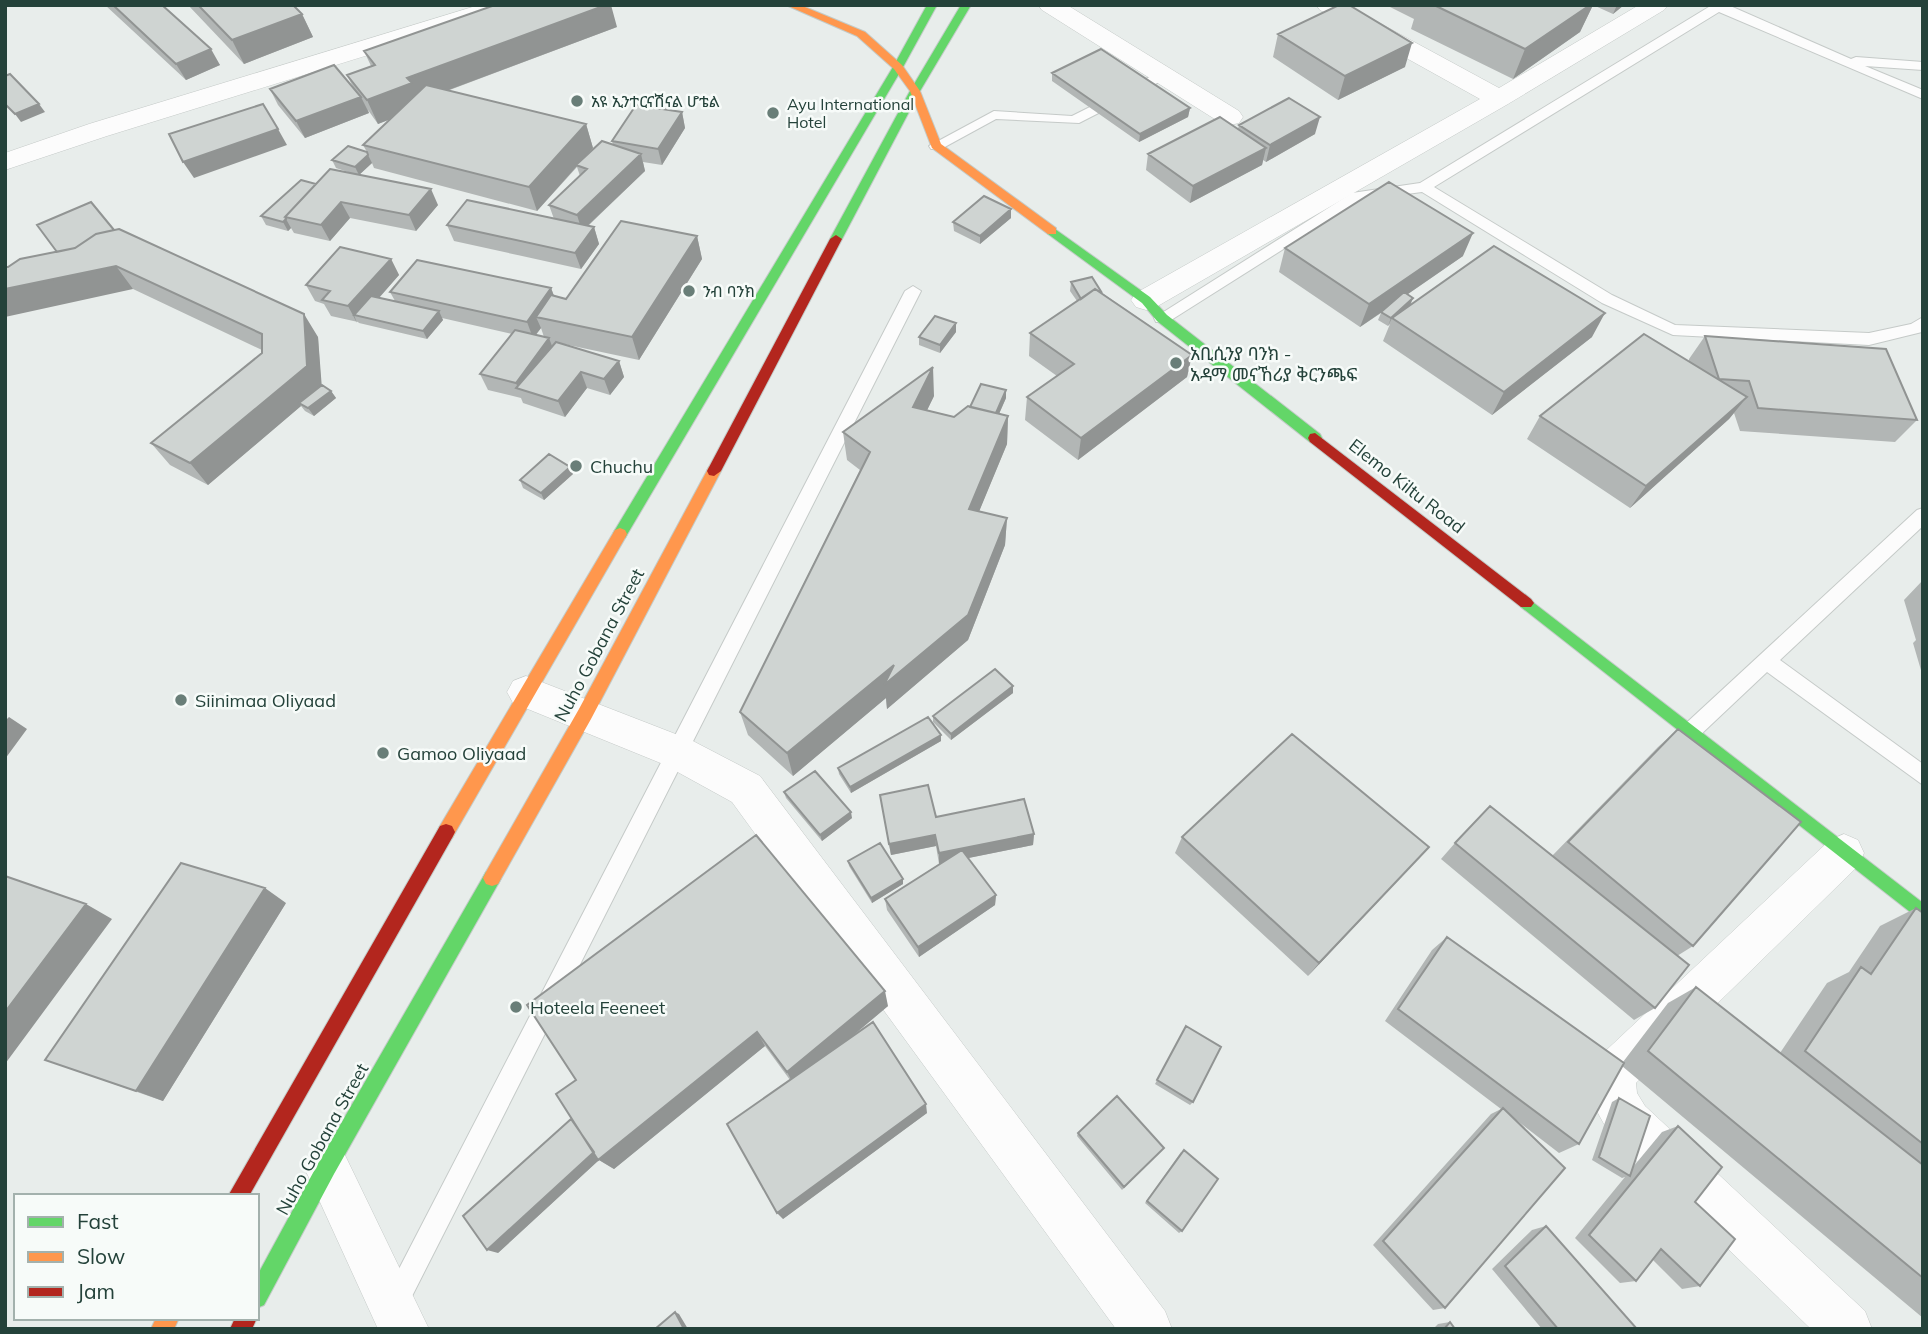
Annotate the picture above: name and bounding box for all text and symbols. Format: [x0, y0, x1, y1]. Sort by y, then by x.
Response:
place label: አዩ ኢንተርናሽናል ሆቴል [591, 91, 720, 111]
marker: አዩ ኢንተርናሽናል ሆቴል [569, 93, 585, 109]
place label: Ayu International Hotel [787, 94, 914, 132]
marker: Ayu International Hotel [765, 105, 781, 121]
place label: ንብ ባንክ [703, 281, 755, 301]
marker: ንብ ባንክ [681, 283, 697, 299]
place label: አቢሲንያ ባንክ - አዳማ መናኸሪያ ቅርንጫፍ [1190, 342, 1357, 386]
marker: አቢሲንያ ባንክ - አዳማ መናኸሪያ ቅርንጫፍ [1168, 355, 1184, 371]
street label: Elemo Kiltu Road [1344, 434, 1470, 538]
place label: Chuchu [590, 455, 653, 478]
marker: Chuchu [568, 458, 584, 474]
street label: Nuho Gobana Street [549, 564, 649, 726]
place label: Siinimaa Oliyaad [195, 689, 336, 712]
marker: Siinimaa Oliyaad [173, 692, 189, 708]
place label: Gamoo Oliyaad [397, 742, 526, 765]
marker: Gamoo Oliyaad [375, 745, 391, 761]
place label: Hoteela Feeneet [530, 996, 665, 1019]
marker: Hoteela Feeneet [508, 999, 524, 1015]
street label: Nuho Gobana Street [271, 1059, 373, 1219]
legend [14, 1194, 259, 1320]
text: Fast [77, 1208, 119, 1234]
text: Slow [77, 1243, 125, 1269]
text: Jam [77, 1278, 115, 1304]

